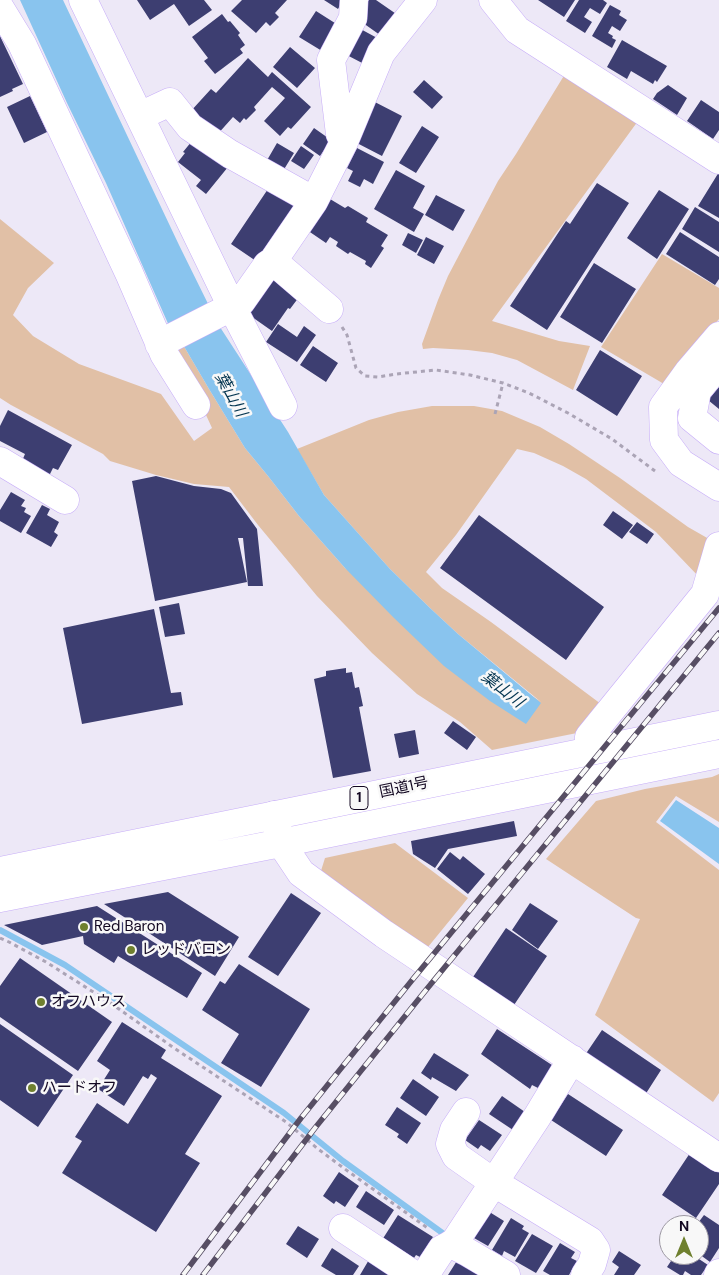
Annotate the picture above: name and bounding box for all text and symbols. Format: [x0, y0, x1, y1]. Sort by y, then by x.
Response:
water label: 葉山川 [210, 369, 250, 421]
water label: 葉山川 [477, 668, 527, 712]
street label: 国道1号 [378, 774, 430, 802]
road number: 1 [350, 786, 368, 810]
place label: Red Baron [94, 918, 164, 936]
marker: Red Baron [78, 921, 90, 933]
place label: レッドバロン [141, 941, 231, 959]
marker: レッドバロン [125, 944, 137, 956]
place label: オフハウス [51, 993, 126, 1011]
marker: オフハウス [35, 996, 47, 1008]
place label: ハードオフ [42, 1079, 117, 1097]
marker: ハードオフ [26, 1082, 38, 1094]
north arrow [659, 1215, 709, 1265]
text: N [679, 1217, 689, 1235]

